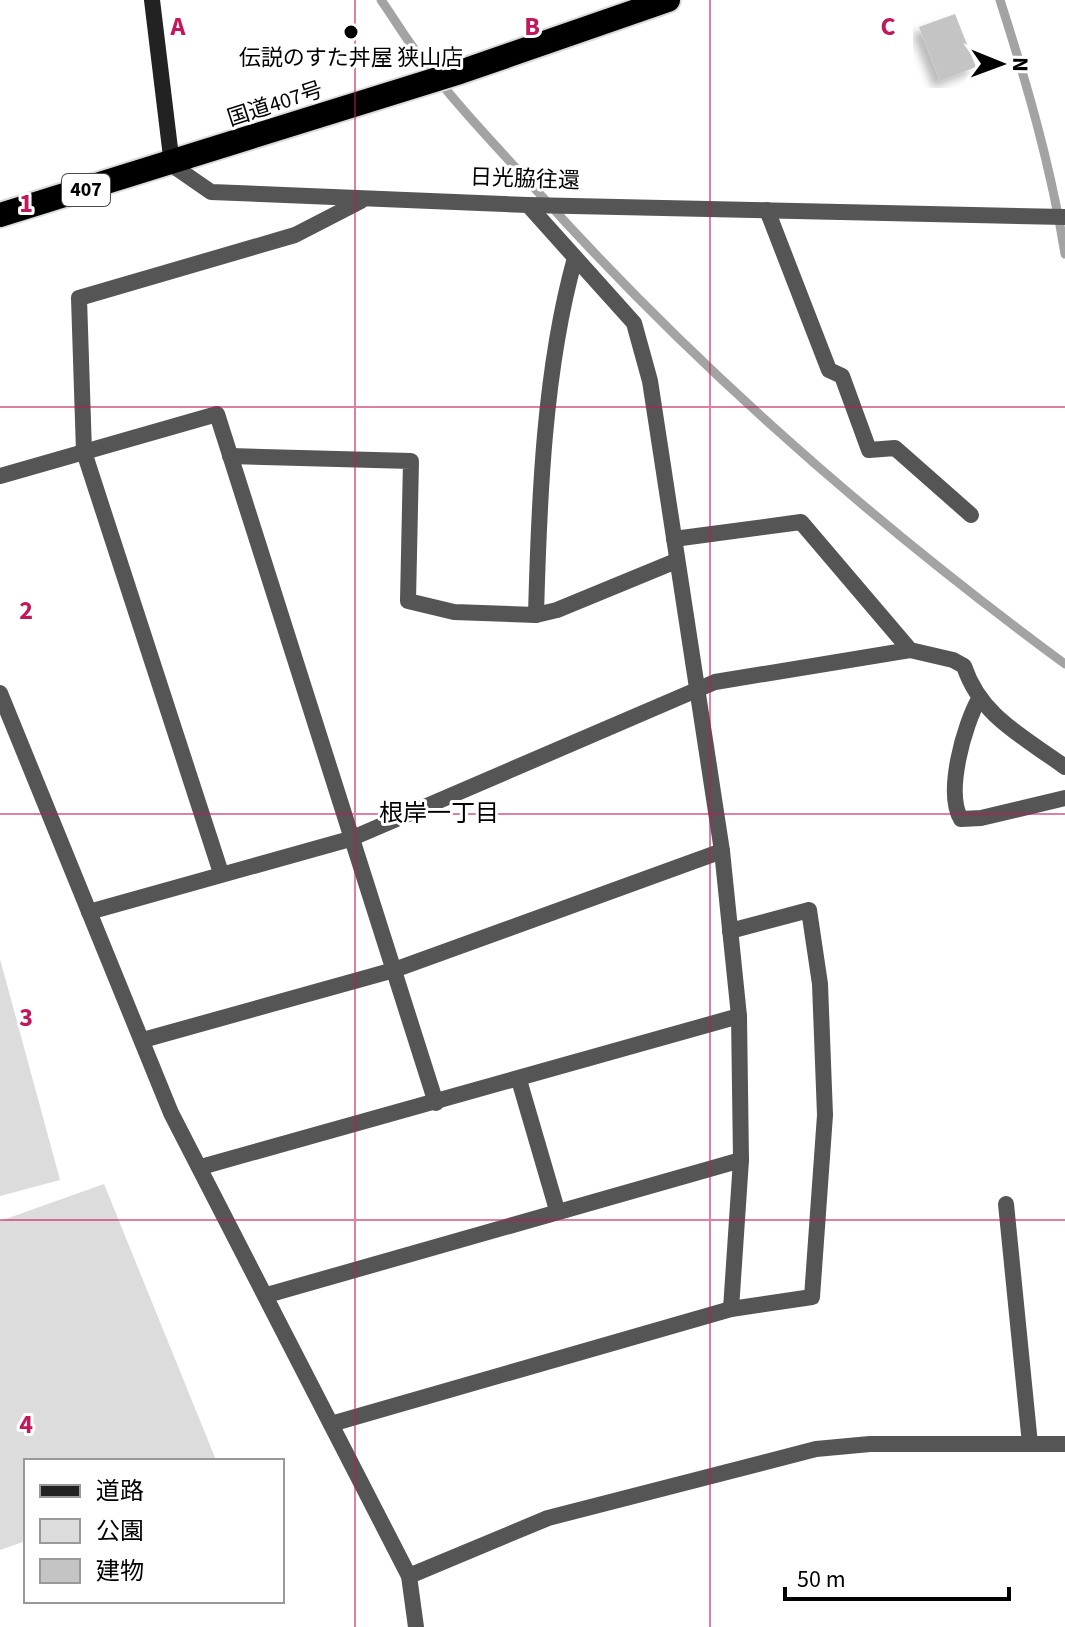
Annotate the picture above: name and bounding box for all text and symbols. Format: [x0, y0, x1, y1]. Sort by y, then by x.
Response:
text: A [170, 8, 187, 45]
text: B [524, 8, 540, 45]
text: C [880, 8, 896, 45]
marker: 伝説のすた丼屋 狭山店 [342, 23, 360, 41]
north arrow [961, 24, 1041, 104]
place label: 伝説のすた丼屋 狭山店 [239, 42, 463, 74]
text: N [1004, 57, 1036, 72]
street label: 国道407号 [223, 74, 327, 134]
street label: 日光脇往還 [469, 161, 581, 197]
road number: 407 [62, 174, 110, 206]
text: 1 [19, 185, 33, 222]
text: 2 [19, 592, 33, 629]
district label: 根岸一丁目 [379, 796, 499, 831]
text: 3 [19, 999, 33, 1036]
text: 4 [19, 1406, 33, 1443]
legend [24, 1459, 284, 1603]
text: 道路 [96, 1474, 144, 1509]
text: 公園 [96, 1514, 144, 1549]
scale bar [785, 1551, 1009, 1601]
text: 建物 [96, 1554, 144, 1589]
text: 50 m [797, 1562, 846, 1597]

